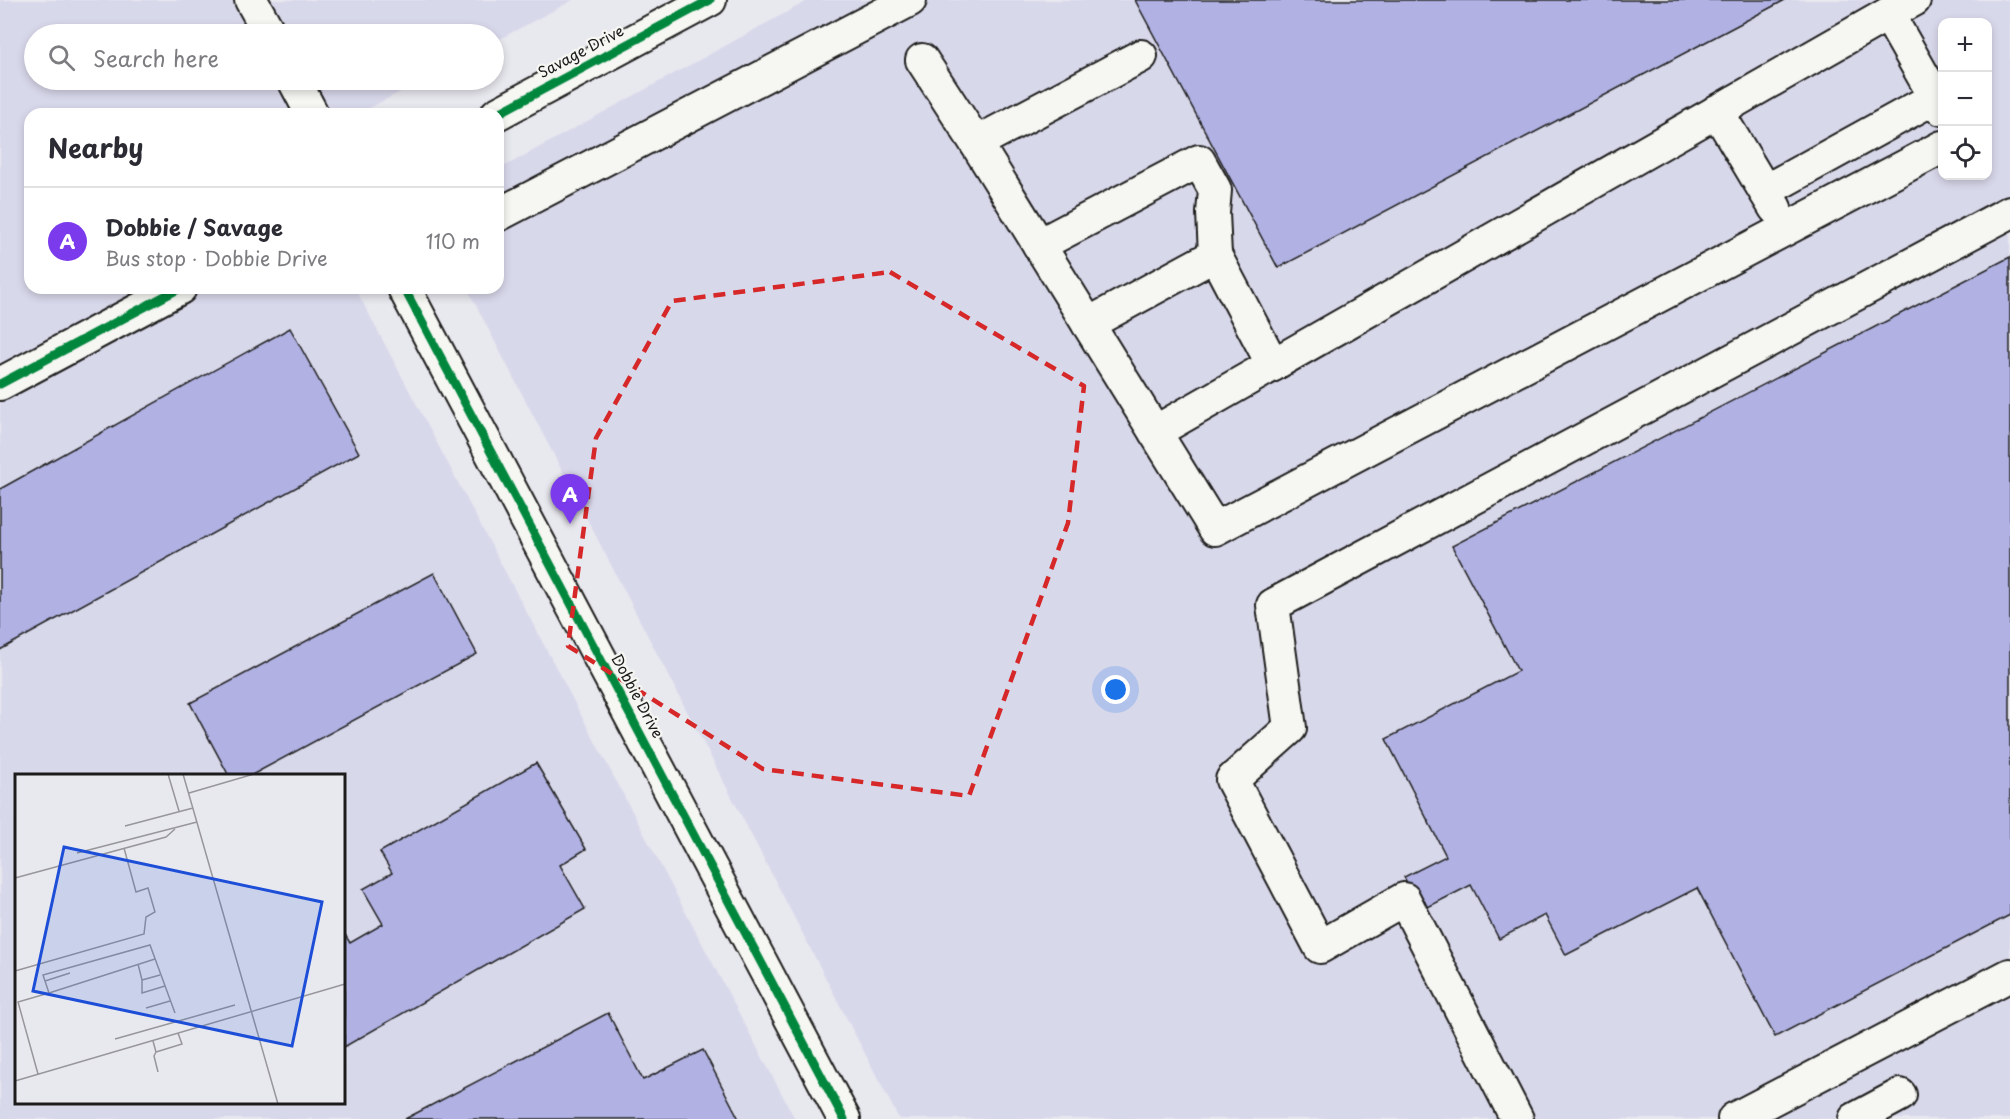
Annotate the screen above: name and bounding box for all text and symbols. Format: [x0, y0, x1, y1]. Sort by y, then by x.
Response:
street label: Savage Drive [533, 18, 627, 83]
map controls [1938, 18, 1992, 180]
button: + [1938, 18, 1992, 72]
search box [24, 24, 504, 90]
icon: search [45, 41, 78, 74]
text: Search here [93, 41, 219, 74]
button: − [1938, 72, 1992, 126]
button: locate [1938, 126, 1992, 180]
text: Nearby [48, 128, 143, 167]
text: Dobbie / Savage [105, 210, 283, 243]
text: A [60, 226, 75, 256]
text: 110 m [426, 226, 480, 256]
text: Bus stop · Dobbie Drive [105, 243, 328, 273]
pin: A [550, 474, 590, 524]
street label: Dobbie Drive [606, 649, 670, 742]
your location [1101, 675, 1130, 704]
inset map [15, 774, 345, 1104]

